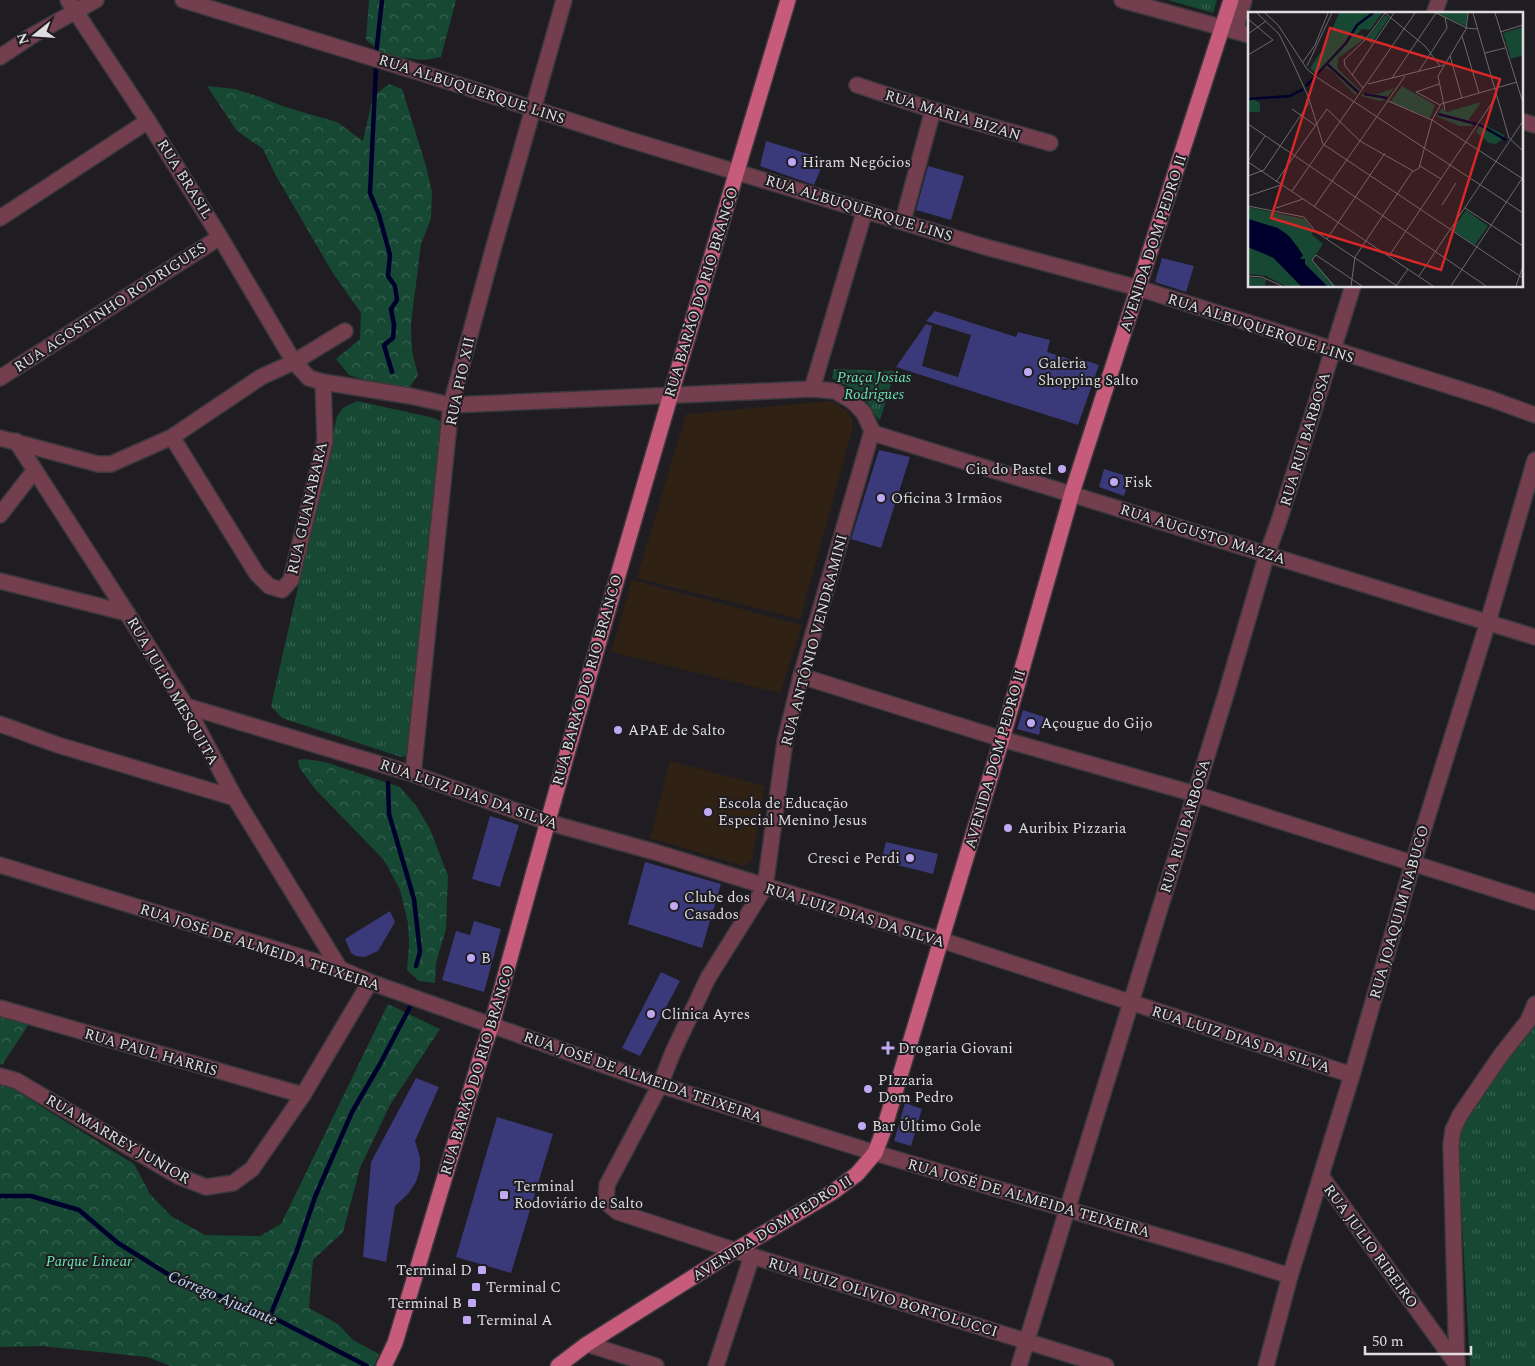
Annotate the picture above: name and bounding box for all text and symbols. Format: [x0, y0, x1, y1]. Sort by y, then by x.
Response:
north arrow [10, 10, 60, 60]
inset map [1248, 12, 1522, 288]
text: N [11, 30, 35, 47]
street label: RUA ALBUQUERQUE LINS [376, 48, 568, 131]
street label: RUA MARIA BIZAN [882, 84, 1024, 147]
street label: RUA BRASIL [151, 135, 218, 224]
place label: Hiram Negócios [802, 151, 911, 174]
street label: AVENIDA DOM PEDRO II [1114, 152, 1193, 335]
marker: Hiram Negócios [786, 156, 798, 168]
street label: RUA ALBUQUERQUE LINS [762, 169, 955, 248]
street label: RUA BARÃO DO RIO BRANCO [658, 184, 744, 400]
street label: RUA AGOSTINHO RODRIGUES [10, 236, 211, 378]
street label: RUA ALBUQUERQUE LINS [1165, 287, 1357, 370]
street label: RUA PIO XII [440, 335, 481, 428]
place label: Galeria Shopping Salto [1038, 352, 1138, 392]
park label: Praça Josias Rodrigues [837, 366, 912, 406]
marker: Galeria Shopping Salto [1022, 366, 1034, 378]
street label: RUA RUI BARBOSA [1274, 369, 1337, 509]
street label: RUA GUANABARA [281, 440, 334, 577]
place label: Cia do Pastel [965, 458, 1052, 481]
marker: Cia do Pastel [1056, 463, 1068, 475]
place label: Fisk [1124, 471, 1153, 494]
marker: Fisk [1108, 476, 1120, 488]
place label: Oficina 3 Irmãos [891, 487, 1003, 510]
marker: Oficina 3 Irmãos [875, 492, 887, 504]
street label: RUA AUGUSTO MAZZA [1117, 498, 1289, 571]
street label: RUA ANTÔNIO VENDRAMINI [775, 532, 854, 749]
street label: RUA BARÃO DO RIO BRANCO [546, 572, 629, 788]
street label: RUA JULIO MESQUITA [121, 613, 225, 770]
street label: AVENIDA DOM PEDRO II [959, 667, 1032, 851]
place label: Açougue do Gijo [1041, 712, 1153, 735]
marker: Açougue do Gijo [1025, 717, 1037, 729]
place label: APAE de Salto [628, 719, 725, 742]
marker: APAE de Salto [612, 724, 624, 736]
street label: RUA LUIZ DIAS DA SILVA [377, 753, 561, 836]
street label: RUA RUI BARBOSA [1154, 756, 1217, 896]
place label: Escola de Educação Especial Menino Jesus [718, 792, 867, 832]
marker: Escola de Educação Especial Menino Jesus [702, 806, 714, 818]
place label: Auribix Pizzaria [1018, 817, 1127, 840]
marker: Auribix Pizzaria [1002, 822, 1014, 834]
street label: RUA JOAQUIM NABUCO [1364, 823, 1435, 1002]
place label: Cresci e Perdi [807, 847, 900, 870]
marker: Cresci e Perdi [904, 852, 916, 864]
street label: RUA LUIZ DIAS DA SILVA [762, 877, 948, 954]
place label: Clube dos Casados [684, 886, 750, 926]
street label: RUA JOSÉ DE ALMEIDA TEIXEIRA [137, 898, 383, 997]
marker: Clube dos Casados [668, 900, 680, 912]
place label: B [481, 947, 491, 970]
marker: B [465, 952, 477, 964]
street label: RUA BARÃO DO RIO BRANCO [434, 962, 520, 1178]
street label: RUA LUIZ DIAS DA SILVA [1148, 1000, 1333, 1079]
place label: Clinica Ayres [661, 1003, 750, 1026]
marker: Clinica Ayres [645, 1008, 657, 1020]
street label: RUA PAUL HARRIS [82, 1022, 220, 1083]
street label: RUA JOSÉ DE ALMEIDA TEIXEIRA [520, 1026, 765, 1129]
place label: Drogaria Giovani [898, 1037, 1013, 1060]
marker: Drogaria Giovani [882, 1042, 894, 1054]
place label: PIzzaria Dom Pedro [878, 1069, 953, 1109]
marker: PIzzaria Dom Pedro [862, 1083, 874, 1095]
street label: RUA MARREY JUNIOR [41, 1089, 194, 1190]
place label: Bar Último Gole [872, 1115, 981, 1138]
marker: Bar Último Gole [856, 1120, 868, 1132]
street label: RUA JOSÉ DE ALMEIDA TEIXEIRA [905, 1153, 1153, 1244]
street label: AVENIDA DOM PEDRO II [688, 1170, 857, 1287]
place label: Terminal Rodoviário de Salto [514, 1175, 643, 1215]
street label: RUA JULIO RIBEIRO [1318, 1179, 1424, 1313]
marker: Terminal Rodoviário de Salto [498, 1189, 510, 1201]
park label: Parque Linear [46, 1250, 133, 1273]
street label: RUA LUIZ OLIVIO BORTOLUCCI [765, 1251, 1001, 1343]
place label: Terminal D [396, 1259, 472, 1282]
water label: Córrego Ajudante [164, 1264, 281, 1332]
marker: Terminal D [476, 1264, 488, 1276]
place label: Terminal C [486, 1276, 561, 1299]
marker: Terminal C [470, 1281, 482, 1293]
place label: Terminal B [388, 1292, 462, 1315]
marker: Terminal B [466, 1297, 478, 1309]
place label: Terminal A [477, 1309, 552, 1332]
marker: Terminal A [461, 1314, 473, 1326]
scale bar [1365, 1324, 1471, 1356]
text: 50 m [1372, 1330, 1404, 1353]

